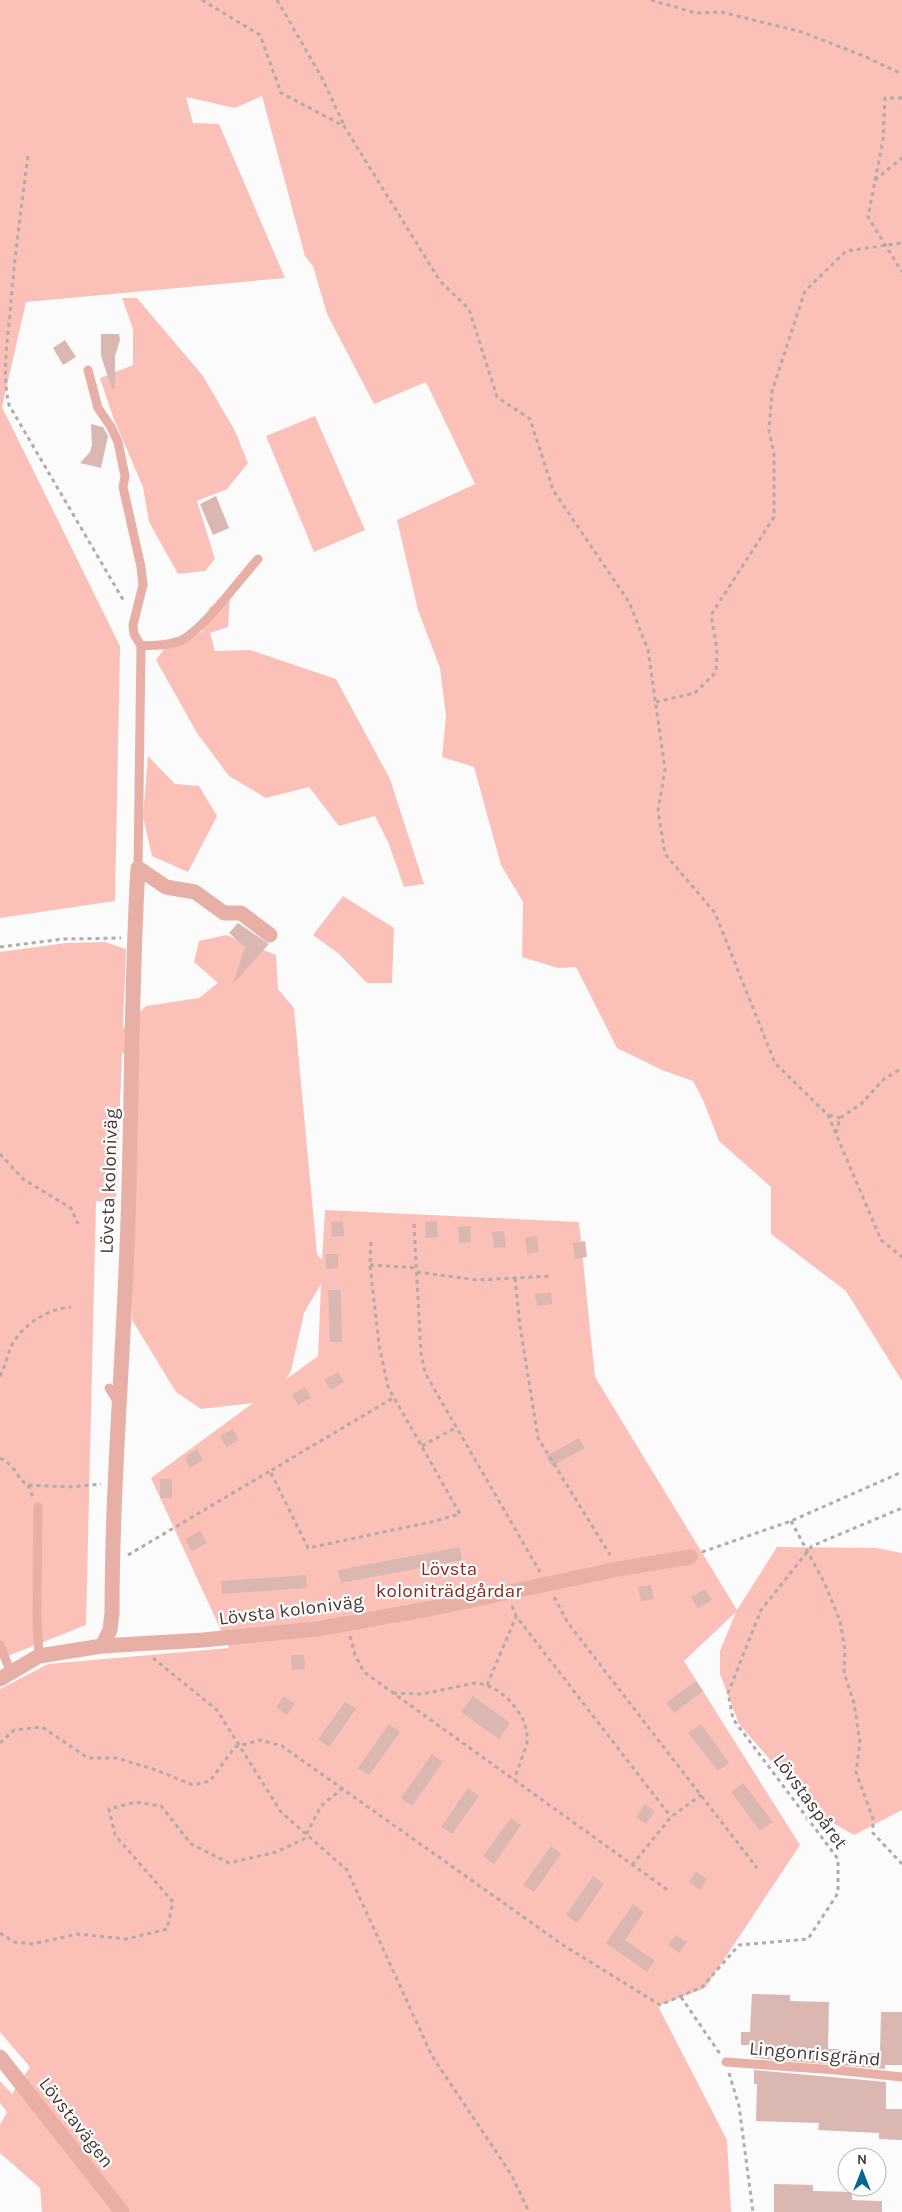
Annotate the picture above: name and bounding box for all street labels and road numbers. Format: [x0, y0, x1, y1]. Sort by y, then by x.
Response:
street label: Lövsta koloniväg [95, 1108, 123, 1254]
street label: Lövsta koloniväg [218, 1590, 365, 1630]
street label: Lövstaspåret [768, 1750, 852, 1853]
street label: Lingonrisgränd [748, 2037, 882, 2071]
street label: Lövstavägen [34, 2073, 118, 2172]

